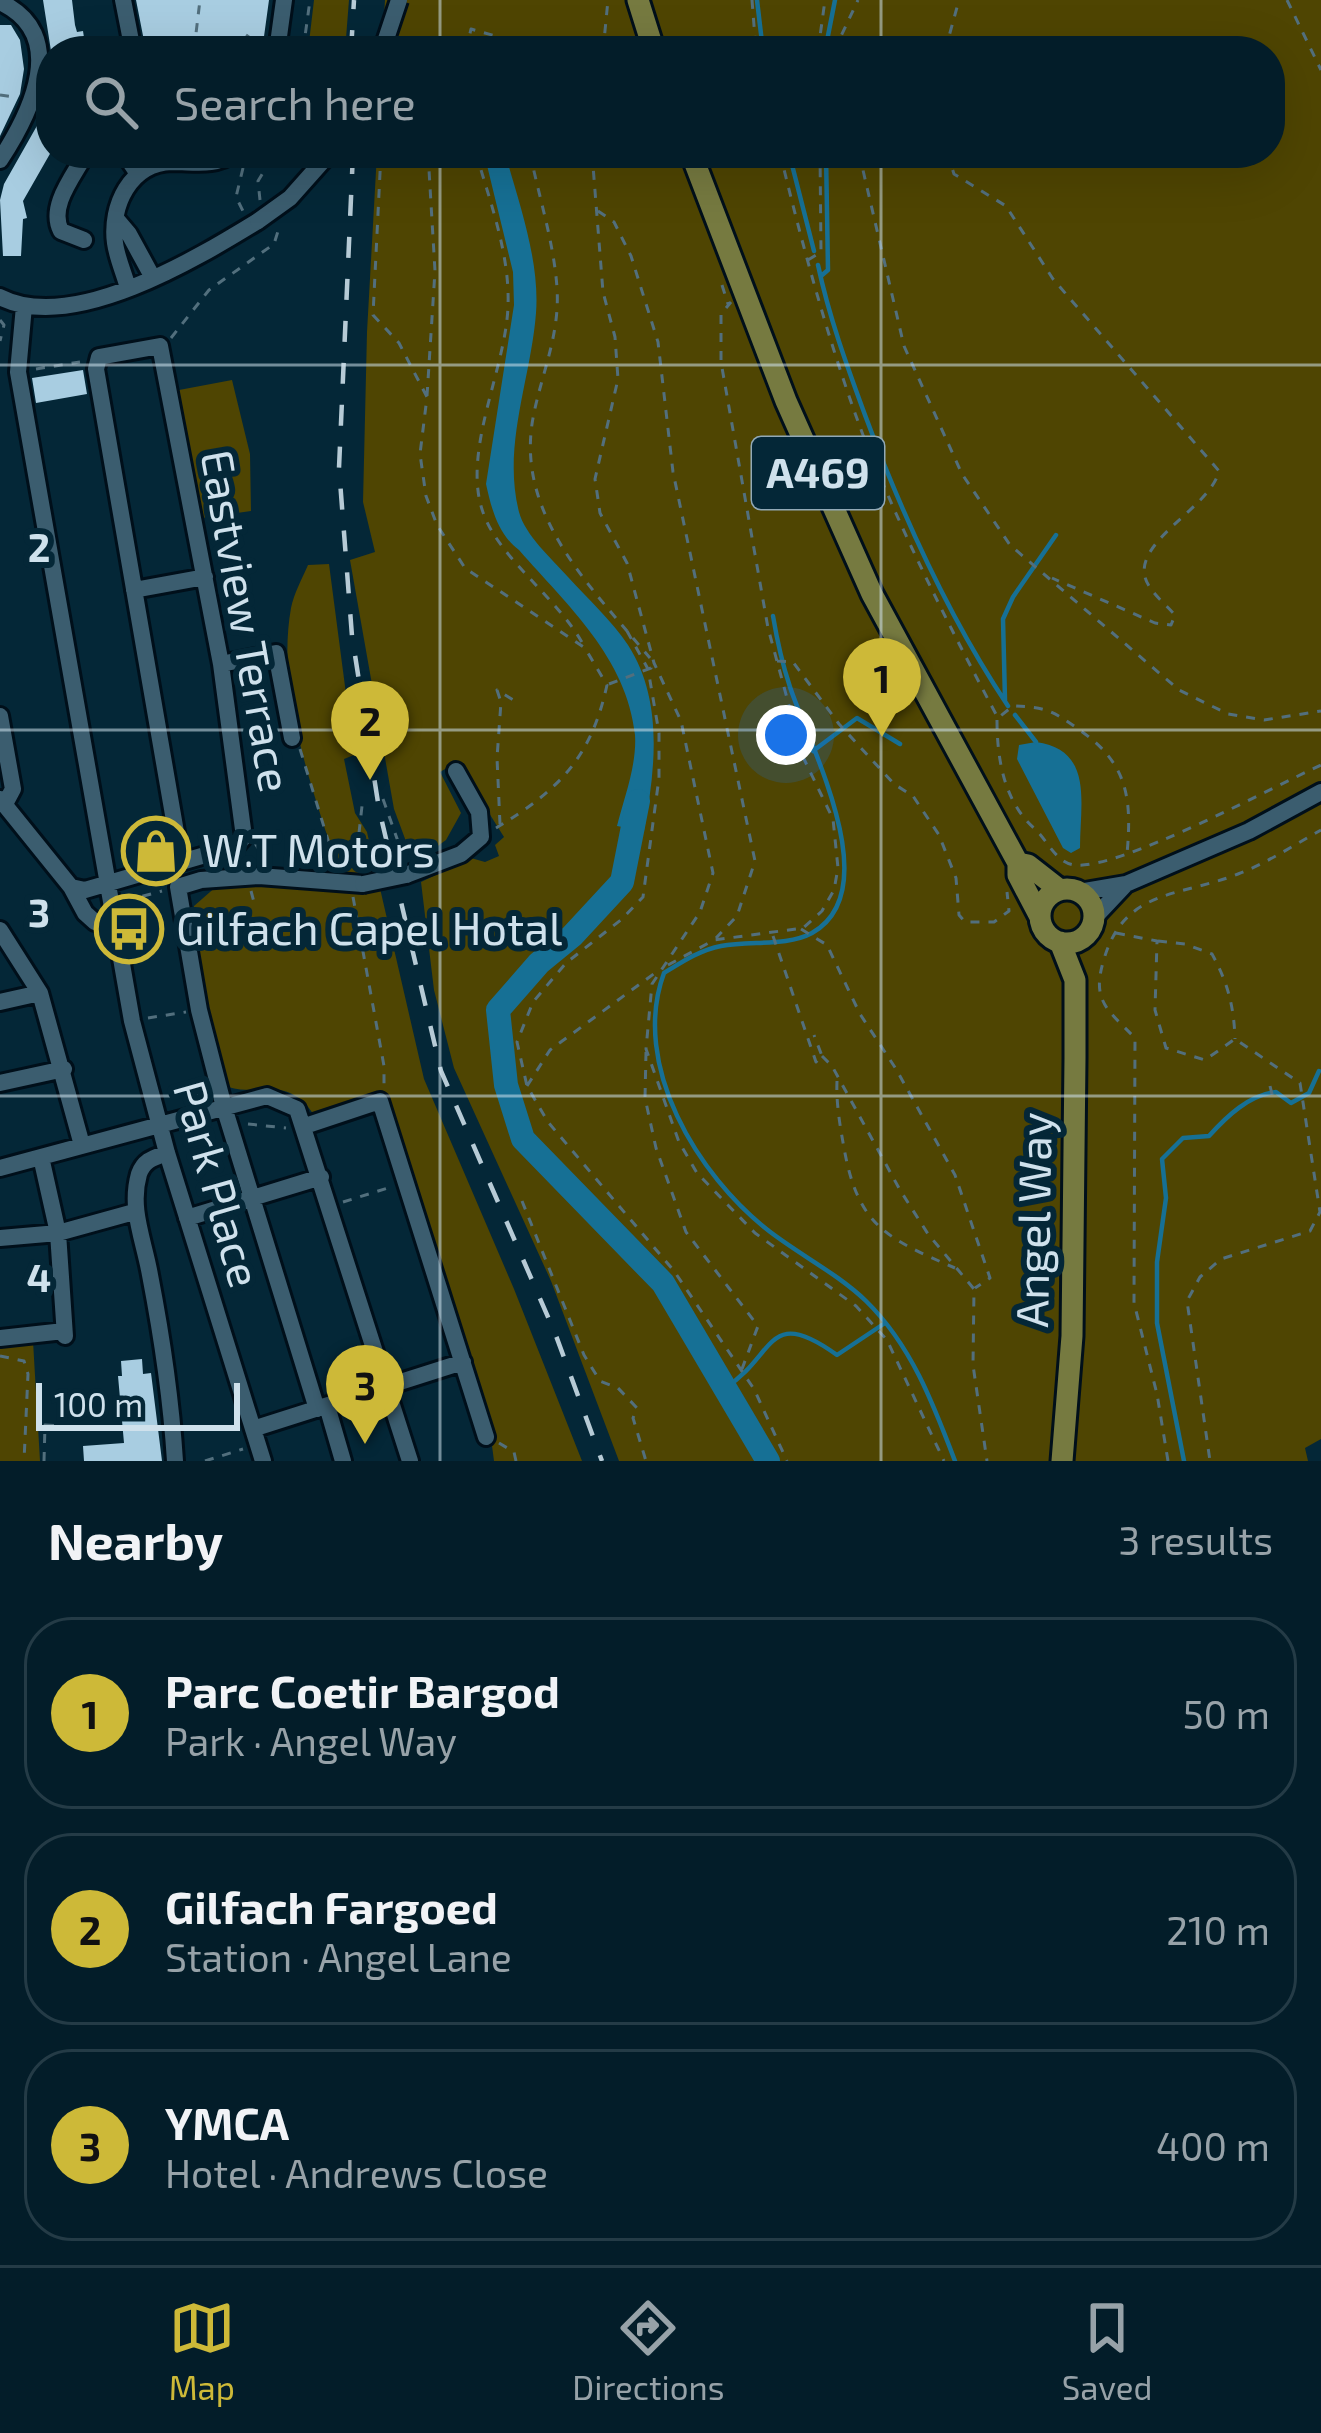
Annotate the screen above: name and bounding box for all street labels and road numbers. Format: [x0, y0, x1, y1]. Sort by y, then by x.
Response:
road number: A469 [752, 437, 884, 509]
street label: Eastview Terrace [191, 446, 305, 796]
street label: Park Place [164, 1074, 274, 1293]
street label: Angel Way [1003, 1112, 1061, 1328]

